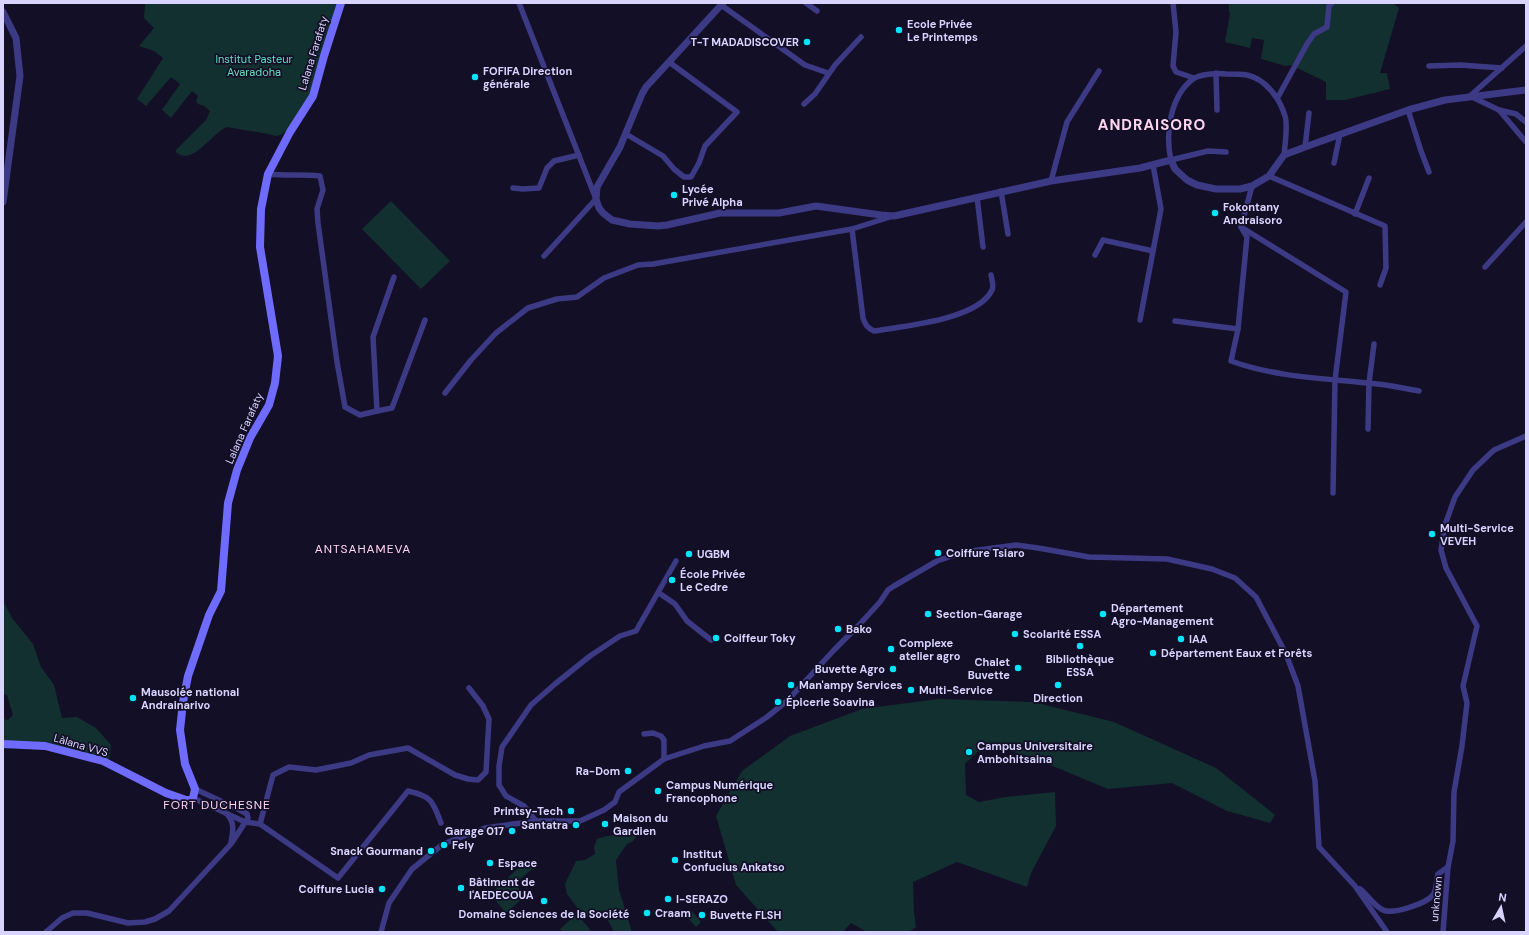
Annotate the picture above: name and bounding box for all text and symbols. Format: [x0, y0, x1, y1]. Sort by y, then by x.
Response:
street label: Lalana Farafaty [295, 14, 331, 92]
place label: Ecole Privée Le Printemps [907, 17, 978, 44]
marker: Ecole Privée Le Printemps [894, 25, 904, 35]
place label: T-T MADADISCOVER [690, 35, 799, 49]
marker: T-T MADADISCOVER [802, 37, 812, 47]
park label: Institut Pasteur Avaradoha [215, 52, 293, 79]
place label: FOFIFA Direction générale [483, 64, 572, 91]
marker: FOFIFA Direction générale [470, 72, 480, 82]
district label: ANDRAISORO [1098, 115, 1206, 135]
place label: Lycée Privé Alpha [682, 182, 743, 209]
marker: Lycée Privé Alpha [669, 190, 679, 200]
place label: Fokontany Andraisoro [1223, 200, 1283, 227]
marker: Fokontany Andraisoro [1210, 208, 1220, 218]
street label: Lalana Farafaty [222, 390, 266, 466]
place label: Multi-Service VEVEH [1440, 521, 1514, 548]
marker: Multi-Service VEVEH [1427, 529, 1437, 539]
district label: ANTSAHAMEVA [315, 541, 411, 557]
place label: Coiffure Tsiaro [946, 546, 1025, 560]
place label: UGBM [697, 547, 730, 561]
marker: Coiffure Tsiaro [933, 548, 943, 558]
marker: UGBM [684, 549, 694, 559]
place label: École Privée Le Cedre [680, 567, 746, 594]
marker: École Privée Le Cedre [667, 575, 677, 585]
place label: Département Agro-Management [1111, 601, 1214, 628]
place label: Section-Garage [936, 607, 1023, 621]
marker: Section-Garage [923, 609, 933, 619]
marker: Département Agro-Management [1098, 609, 1108, 619]
place label: Bako [846, 622, 872, 636]
marker: Bako [833, 624, 843, 634]
place label: Scolarité ESSA [1023, 627, 1101, 641]
marker: Scolarité ESSA [1010, 629, 1020, 639]
place label: Coiffeur Toky [724, 631, 796, 645]
place label: IAA [1189, 632, 1208, 646]
marker: Coiffeur Toky [711, 633, 721, 643]
marker: IAA [1176, 634, 1186, 644]
place label: Complexe atelier agro [899, 636, 961, 663]
marker: Bibliothèque ESSA [1075, 641, 1085, 651]
marker: Complexe atelier agro [886, 644, 896, 654]
place label: Département Eaux et Forêts [1161, 646, 1313, 660]
marker: Département Eaux et Forêts [1148, 648, 1158, 658]
place label: Bibliothèque ESSA [1046, 652, 1115, 679]
place label: Chalet Buvette [968, 655, 1010, 682]
place label: Buvette Agro [815, 662, 885, 676]
marker: Chalet Buvette [1013, 663, 1023, 673]
marker: Buvette Agro [888, 664, 898, 674]
place label: Man'ampy Services [799, 678, 903, 692]
marker: Man'ampy Services [786, 680, 796, 690]
marker: Direction [1053, 680, 1063, 690]
place label: Multi-Service [919, 683, 993, 697]
place label: Mausolée national Andrainarivo [141, 685, 239, 712]
marker: Multi-Service [906, 685, 916, 695]
place label: Direction [1033, 691, 1083, 705]
marker: Mausolée national Andrainarivo [128, 693, 138, 703]
place label: Épicerie Soavina [786, 695, 875, 709]
marker: Épicerie Soavina [773, 697, 783, 707]
street label: Làlana VVS [52, 731, 110, 759]
place label: Campus Universitaire Ambohitsaina [977, 739, 1093, 766]
marker: Campus Universitaire Ambohitsaina [964, 747, 974, 757]
place label: Ra-Dom [576, 764, 620, 778]
marker: Ra-Dom [623, 766, 633, 776]
place label: Campus Numérique Francophone [666, 778, 774, 805]
marker: Campus Numérique Francophone [653, 786, 663, 796]
district label: FORT DUCHESNE [163, 797, 271, 813]
place label: Printsy-Tech [494, 804, 563, 818]
marker: Printsy-Tech [566, 806, 576, 816]
place label: Maison du Gardien [613, 811, 668, 838]
place label: Santatra [521, 818, 568, 832]
marker: Maison du Gardien [600, 819, 610, 829]
marker: Santatra [571, 820, 581, 830]
place label: Garage 017 [445, 824, 504, 838]
marker: Garage 017 [507, 826, 517, 836]
place label: Fely [452, 838, 474, 852]
marker: Fely [439, 840, 449, 850]
place label: Snack Gourmand [330, 844, 423, 858]
marker: Snack Gourmand [426, 846, 436, 856]
place label: Institut Confucius Ankatso [683, 847, 785, 874]
marker: Institut Confucius Ankatso [670, 855, 680, 865]
place label: Espace [498, 856, 538, 870]
marker: Espace [485, 858, 495, 868]
place label: Bâtiment de l'AEDECOUA [469, 875, 535, 902]
street label: unknown [1427, 876, 1445, 922]
place label: Coiffure Lucia [299, 882, 374, 896]
marker: Bâtiment de l'AEDECOUA [456, 883, 466, 893]
marker: Coiffure Lucia [377, 884, 387, 894]
north arrow [1481, 887, 1521, 927]
text: N [1498, 890, 1508, 905]
place label: I-SERAZO [676, 892, 728, 906]
marker: I-SERAZO [663, 894, 673, 904]
marker: Domaine Sciences de la Société [539, 896, 549, 906]
place label: Craam [655, 906, 691, 920]
place label: Domaine Sciences de la Société [459, 907, 630, 921]
marker: Craam [642, 908, 652, 918]
place label: Buvette FLSH [710, 908, 781, 922]
marker: Buvette FLSH [697, 910, 707, 920]

